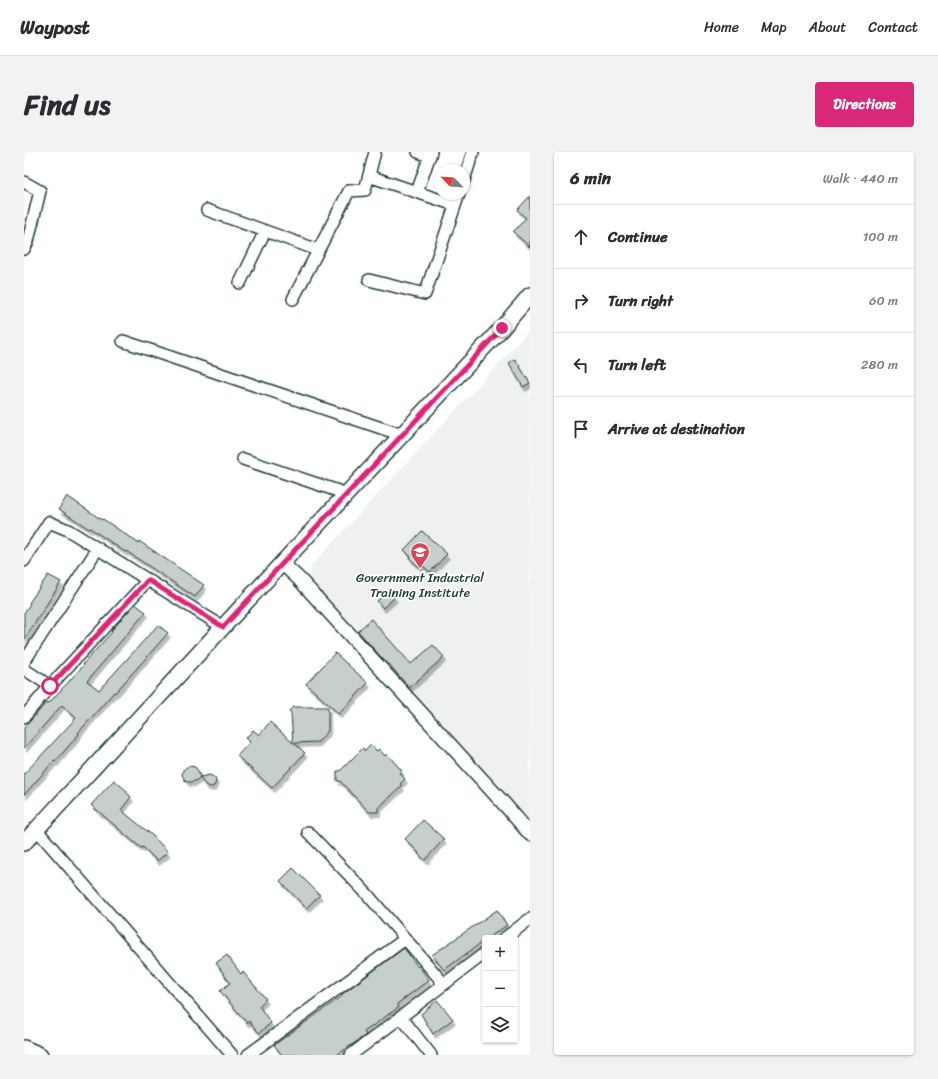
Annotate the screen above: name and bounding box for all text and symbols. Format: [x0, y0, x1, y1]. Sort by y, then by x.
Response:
text: Waypost [20, 11, 90, 44]
text: Home [704, 15, 739, 40]
text: Map [761, 15, 787, 40]
text: About [809, 15, 846, 40]
text: Contact [868, 15, 918, 40]
text: Find us [24, 80, 111, 129]
button: Directions [815, 82, 914, 127]
text: 6 min [570, 163, 611, 193]
north arrow [434, 164, 470, 200]
text: Walk · 440 m [823, 167, 898, 190]
text: Continue [608, 224, 668, 250]
text: 100 m [863, 225, 898, 248]
icon: ahead [570, 226, 592, 248]
text: Turn right [608, 288, 673, 314]
text: 60 m [869, 289, 898, 312]
icon: right [570, 290, 592, 312]
route end [493, 319, 511, 337]
text: Turn left [608, 352, 666, 378]
text: 280 m [861, 353, 898, 376]
icon: left [570, 354, 592, 376]
text: Arrive at destination [608, 416, 745, 442]
icon: arrive [570, 418, 592, 440]
school or university icon: Government Industrial Training Institute [409, 541, 431, 569]
place label: Government Industrial Training Institute [356, 566, 484, 604]
route start [41, 677, 59, 695]
map controls [482, 935, 518, 1043]
button: + [482, 935, 518, 971]
button: − [482, 971, 518, 1007]
button: layers [482, 1007, 518, 1043]

